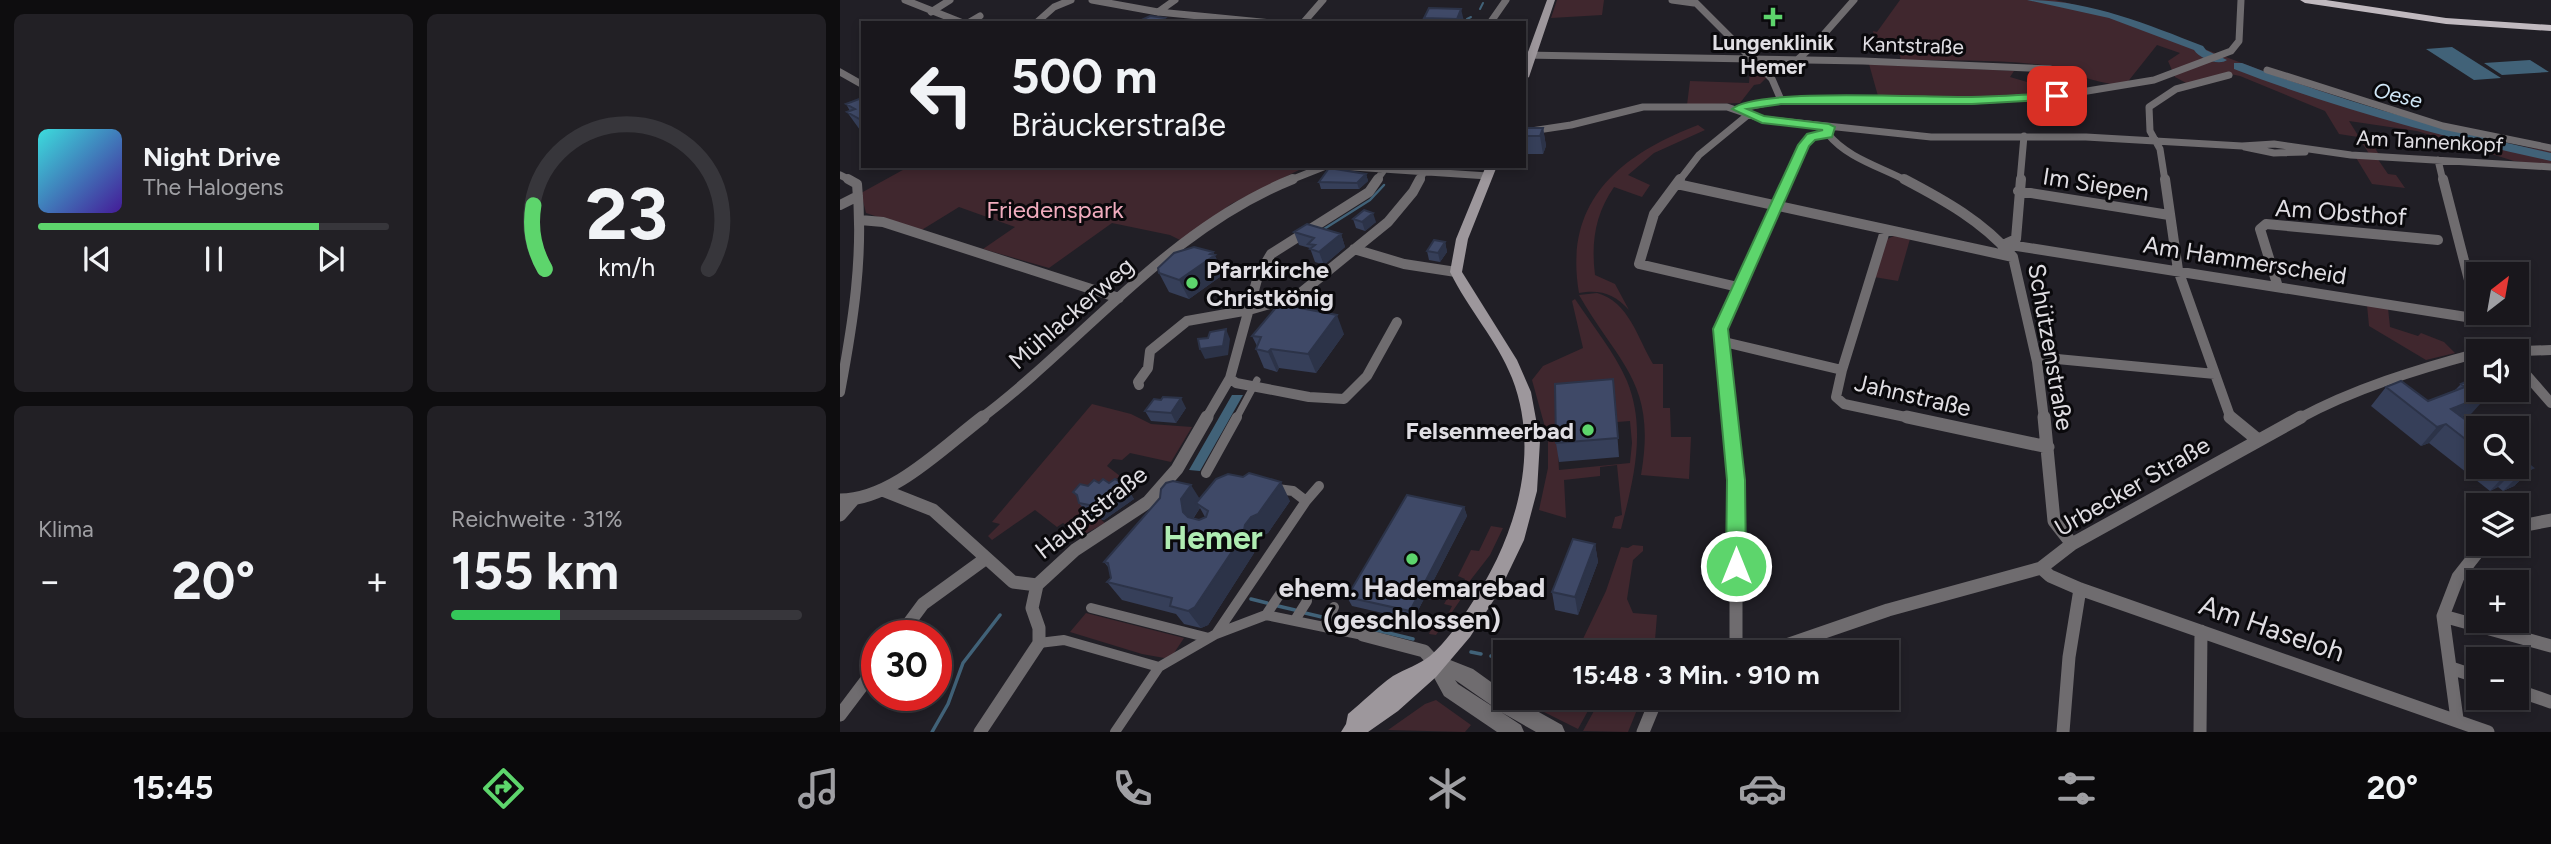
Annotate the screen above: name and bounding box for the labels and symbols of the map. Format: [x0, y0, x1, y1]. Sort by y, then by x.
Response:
marker: Lungenklinik Hemer [1763, 7, 1783, 27]
place label: Lungenklinik Hemer [1712, 30, 1835, 79]
street label: Kantstraße [1862, 31, 1964, 59]
pin [2027, 66, 2087, 126]
water label: Oese [2371, 77, 2425, 113]
street label: Am Tannenkopf [2356, 125, 2504, 157]
street label: Im Siepen [2041, 161, 2151, 207]
street label: Am Obsthof [2274, 193, 2408, 231]
park label: Friedenspark [986, 195, 1124, 224]
street label: Am Hammerscheid [2141, 230, 2349, 290]
street label: Mühlackerweg [1003, 251, 1139, 375]
place label: Pfarrkirche Christkönig [1206, 255, 1334, 312]
street label: Schützenstraße [2022, 261, 2080, 433]
north arrow [2466, 262, 2529, 326]
marker: Pfarrkirche Christkönig [1184, 275, 1200, 291]
street label: Jahnstraße [1852, 368, 1974, 422]
place label: Felsenmeerbad [1406, 416, 1574, 445]
marker: Felsenmeerbad [1580, 422, 1596, 438]
street label: Urbecker Straße [2049, 430, 2215, 542]
street label: Hauptstraße [1029, 459, 1153, 565]
district label: Hemer [1163, 519, 1263, 557]
position arrow [1699, 529, 1773, 603]
marker: ehem. Hademarebad (geschlossen) [1404, 551, 1420, 567]
place label: ehem. Hademarebad (geschlossen) [1279, 570, 1545, 636]
street label: Am Haseloh [2195, 587, 2349, 669]
speed limit sign: 30 [861, 620, 952, 711]

